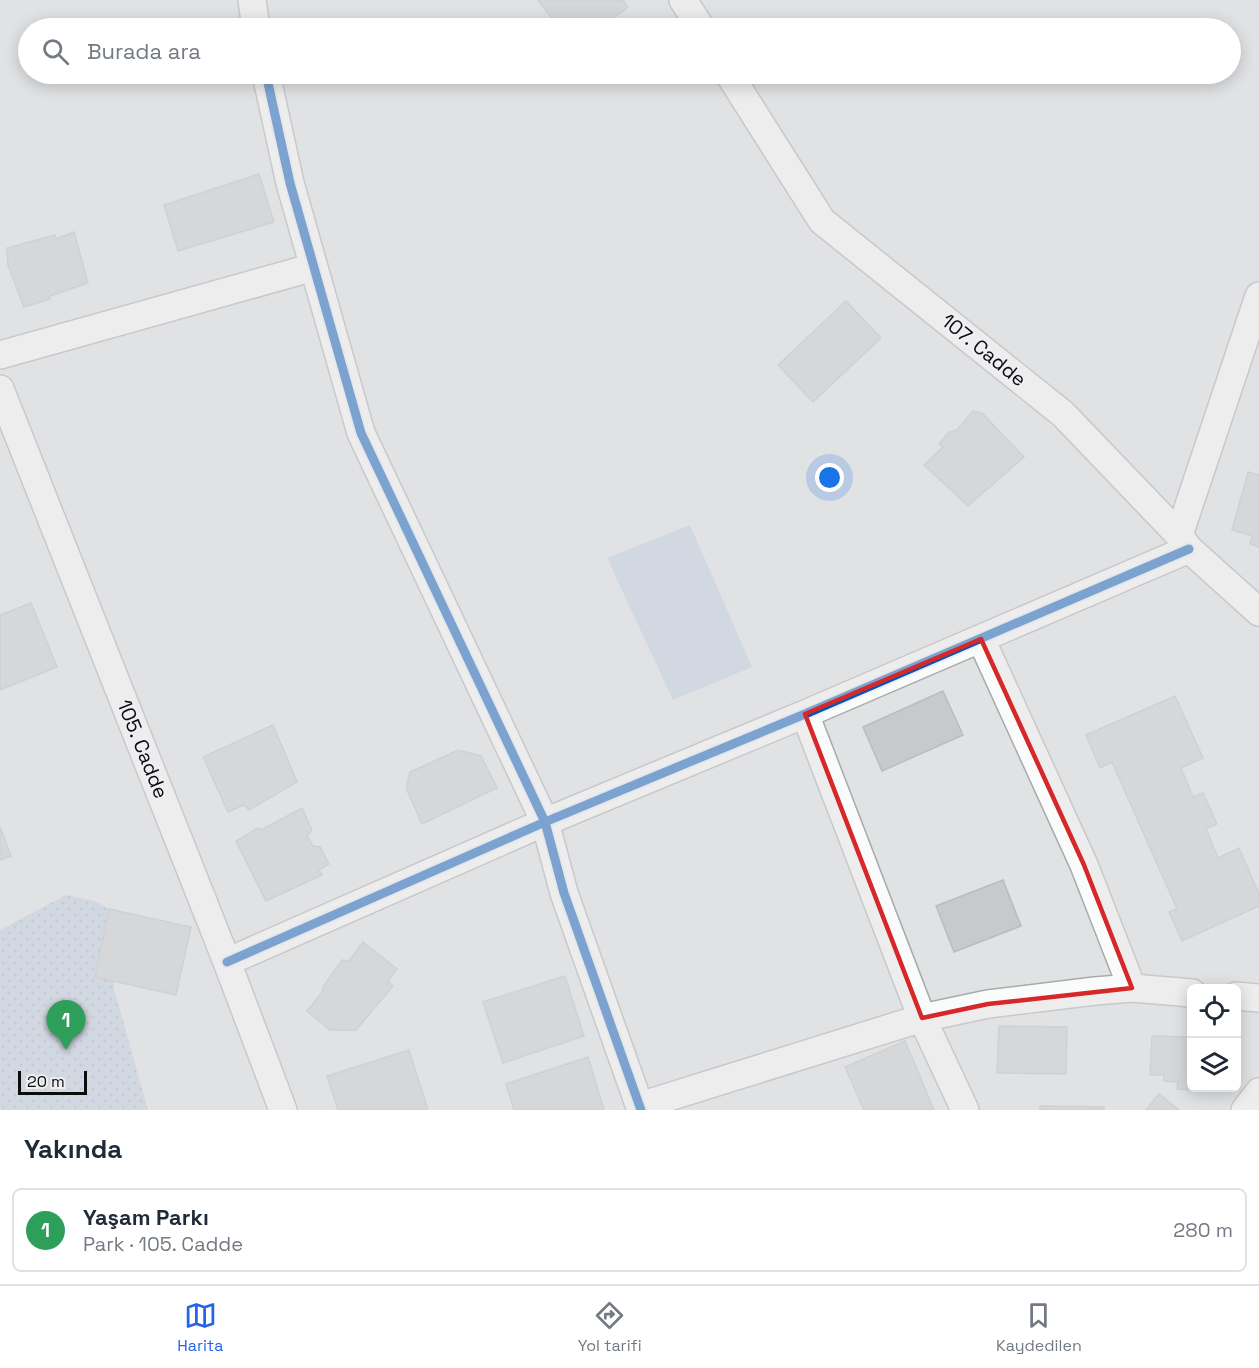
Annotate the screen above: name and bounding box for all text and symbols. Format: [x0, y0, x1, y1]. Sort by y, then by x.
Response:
search box [18, 18, 1241, 84]
icon: search [39, 35, 72, 68]
text: Burada ara [87, 37, 201, 65]
street label: 107. Cadde [936, 308, 1032, 392]
your location [815, 463, 844, 492]
street label: 105. Cadde [111, 696, 175, 802]
map controls [1187, 984, 1241, 1092]
button: locate [1187, 984, 1241, 1038]
pin: 1 [46, 1000, 86, 1050]
button: layers [1187, 1038, 1241, 1092]
scale bar [18, 1068, 87, 1096]
text: 20 m [27, 1071, 65, 1092]
text: Yakında [24, 1132, 122, 1166]
text: Yaşam Parkı [83, 1203, 209, 1231]
text: 1 [41, 1217, 50, 1243]
text: 280 m [1173, 1217, 1233, 1243]
text: Park · 105. Cadde [83, 1231, 243, 1257]
tab: Harita [177, 1299, 223, 1356]
tab: Yol tarifi [578, 1299, 642, 1356]
tab: Kaydedilen [996, 1299, 1082, 1356]

